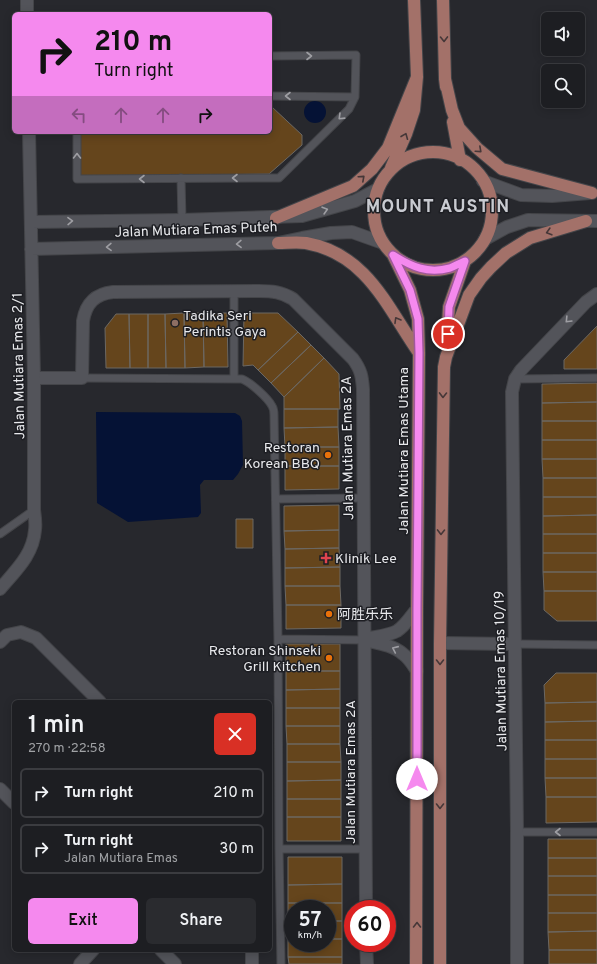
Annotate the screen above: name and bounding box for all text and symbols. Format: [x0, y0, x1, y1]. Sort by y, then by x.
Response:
map controls [541, 12, 585, 108]
button: sound [541, 12, 585, 56]
text: 210 m [94, 25, 172, 61]
icon: right [28, 28, 80, 80]
one-way arrow [440, 36, 448, 42]
one-way arrow [306, 52, 312, 60]
text: Turn right [94, 60, 174, 83]
button: search [541, 64, 585, 108]
one-way arrow [285, 92, 291, 100]
icon: left [68, 104, 90, 126]
icon: ahead [110, 104, 132, 126]
icon: ahead [152, 104, 174, 126]
icon: right [194, 104, 216, 126]
one-way arrow [338, 113, 346, 120]
one-way arrow [401, 132, 409, 139]
one-way arrow [474, 145, 482, 152]
one-way arrow [73, 153, 81, 159]
one-way arrow [232, 174, 238, 182]
one-way arrow [139, 175, 145, 183]
one-way arrow [357, 176, 365, 183]
district label: MOUNT AUSTIN [366, 196, 510, 219]
one-way arrow [321, 206, 328, 214]
one-way arrow [67, 217, 73, 225]
street label: Jalan Mutiara Emas Puteh [114, 219, 278, 242]
one-way arrow [545, 227, 552, 236]
one-way arrow [236, 240, 242, 248]
one-way arrow [106, 243, 112, 251]
street label: Jalan Mutiara Emas 2/1 [10, 293, 29, 439]
place label: Tadika Seri Perintis Gaya [183, 308, 266, 341]
one-way arrow [565, 315, 573, 323]
one-way arrow [395, 317, 402, 324]
pin [431, 317, 465, 351]
marker: Tadika Seri Perintis Gaya [170, 318, 180, 328]
icon: arrive [437, 323, 459, 345]
street label: Jalan Mutiara Emas Utama [396, 367, 413, 535]
street label: Jalan Mutiara Emas 2A [339, 376, 358, 520]
one-way arrow [439, 392, 447, 398]
place label: Restoran Korean BBQ [244, 440, 320, 473]
marker: Restoran Korean BBQ [323, 450, 333, 460]
one-way arrow [437, 529, 445, 535]
place label: Klinik Lee [335, 551, 397, 568]
marker: Klinik Lee [320, 552, 332, 564]
street label: Jalan Mutiara Emas 10/19 [492, 591, 511, 751]
place label: 阿胜乐乐 [337, 607, 393, 624]
marker: 阿胜乐乐 [324, 609, 334, 619]
place label: Restoran Shinseki Grill Kitchen [209, 643, 321, 676]
one-way arrow [391, 646, 399, 654]
marker: Restoran Shinseki Grill Kitchen [324, 653, 334, 663]
one-way arrow [436, 659, 444, 665]
street label: Jalan Mutiara Emas 2A [343, 700, 360, 844]
text: 1 min [28, 711, 85, 741]
button: close [214, 713, 256, 755]
text: 270 m · 22:58 [28, 741, 106, 757]
position arrow [396, 758, 438, 800]
icon: right [30, 782, 52, 804]
text: Turn right [64, 784, 133, 803]
text: 210 m [213, 784, 254, 803]
one-way arrow [436, 803, 444, 809]
one-way arrow [555, 828, 561, 836]
text: Turn right [64, 832, 133, 851]
icon: right [30, 838, 52, 860]
text: 30 m [219, 840, 254, 859]
text: Jalan Mutiara Emas [64, 851, 178, 867]
button: Exit [28, 898, 138, 944]
button: Share [146, 898, 256, 944]
speed limit sign: 60 [344, 900, 396, 952]
text: 57 [299, 908, 321, 934]
one-way arrow [413, 922, 421, 928]
text: km/h [298, 929, 322, 942]

